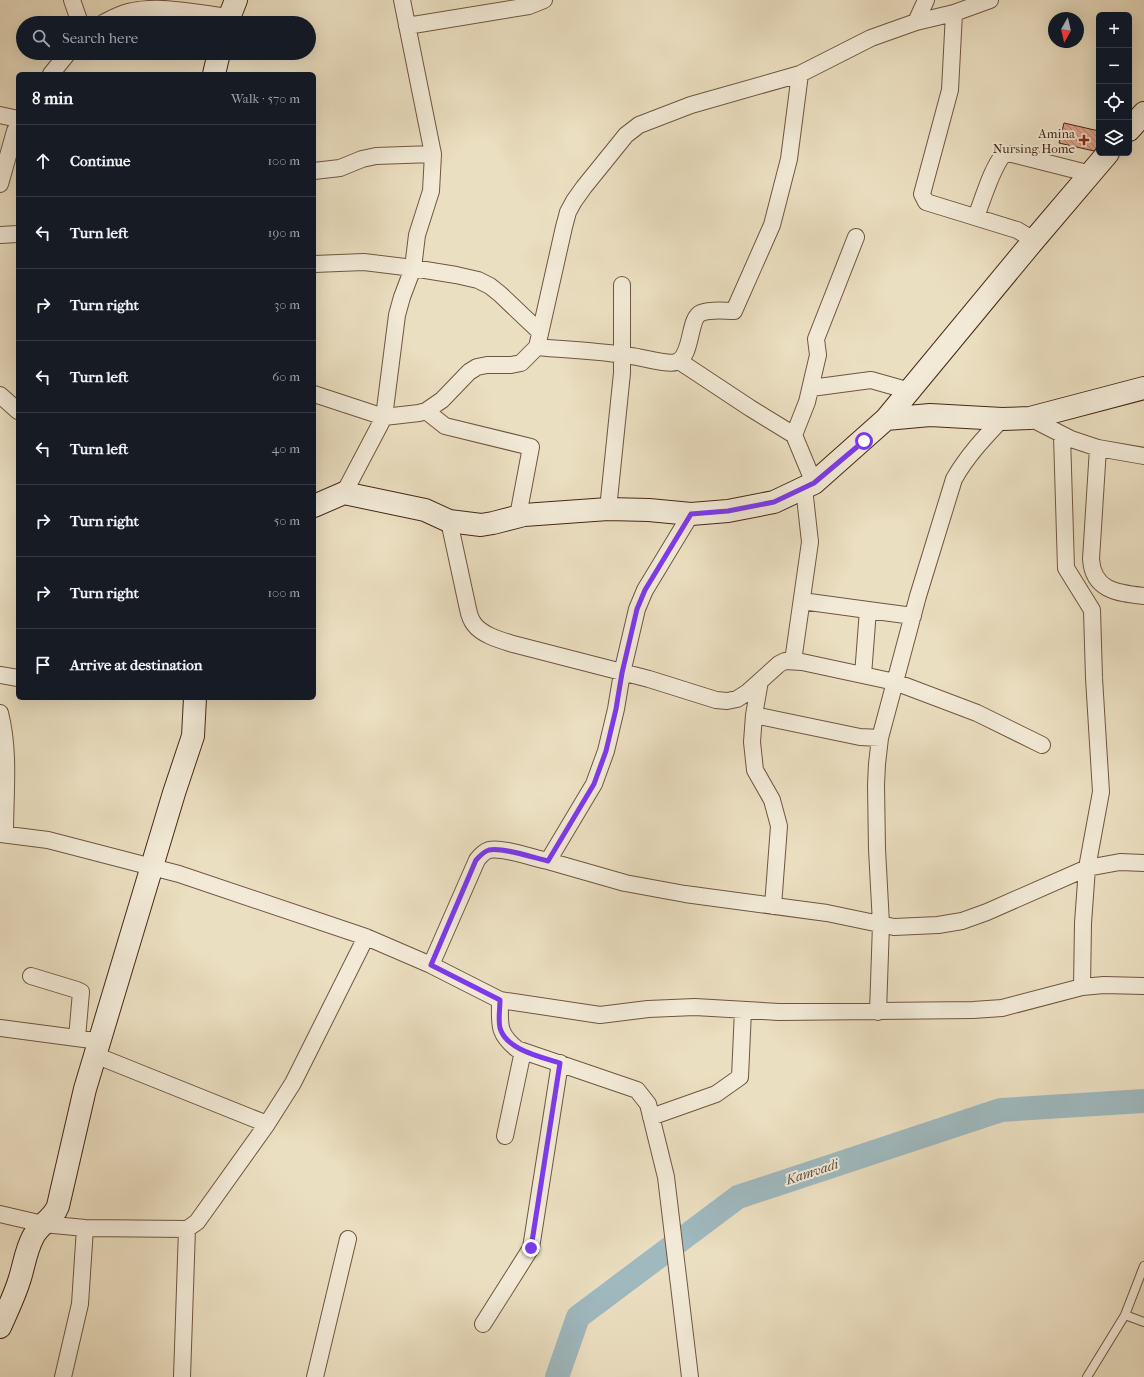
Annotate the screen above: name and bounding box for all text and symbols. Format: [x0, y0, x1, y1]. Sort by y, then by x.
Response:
north arrow [1048, 12, 1084, 48]
map controls [1096, 12, 1132, 156]
button: + [1096, 12, 1132, 48]
search box [16, 16, 316, 60]
icon: search [30, 27, 52, 49]
text: Search here [62, 29, 138, 47]
button: − [1096, 48, 1132, 84]
button: locate [1096, 84, 1132, 120]
text: 8 min [32, 88, 73, 108]
text: Walk · 570 m [231, 91, 300, 106]
button: layers [1096, 120, 1132, 156]
place label: Amina Nursing Home [993, 126, 1076, 156]
marker: Amina Nursing Home [1078, 134, 1090, 146]
icon: ahead [32, 150, 54, 172]
text: Continue [70, 152, 130, 170]
text: 100 m [267, 153, 300, 168]
icon: left [32, 222, 54, 244]
text: Turn left [70, 224, 128, 242]
text: 190 m [268, 225, 300, 240]
icon: right [32, 294, 54, 316]
text: Turn right [70, 296, 139, 314]
text: 30 m [274, 297, 300, 312]
icon: left [32, 366, 54, 388]
text: Turn left [70, 368, 128, 386]
text: 60 m [272, 369, 300, 384]
route start [855, 432, 873, 450]
icon: left [32, 438, 54, 460]
text: Turn left [70, 440, 128, 458]
text: 40 m [272, 441, 300, 456]
icon: right [32, 510, 54, 532]
text: Turn right [70, 512, 139, 530]
text: 50 m [274, 513, 300, 528]
icon: right [32, 582, 54, 604]
text: Turn right [70, 584, 139, 602]
text: 100 m [267, 585, 300, 600]
icon: arrive [32, 654, 54, 676]
text: Arrive at destination [70, 656, 202, 674]
water label: Kamvadi [782, 1155, 842, 1189]
route end [522, 1239, 540, 1257]

